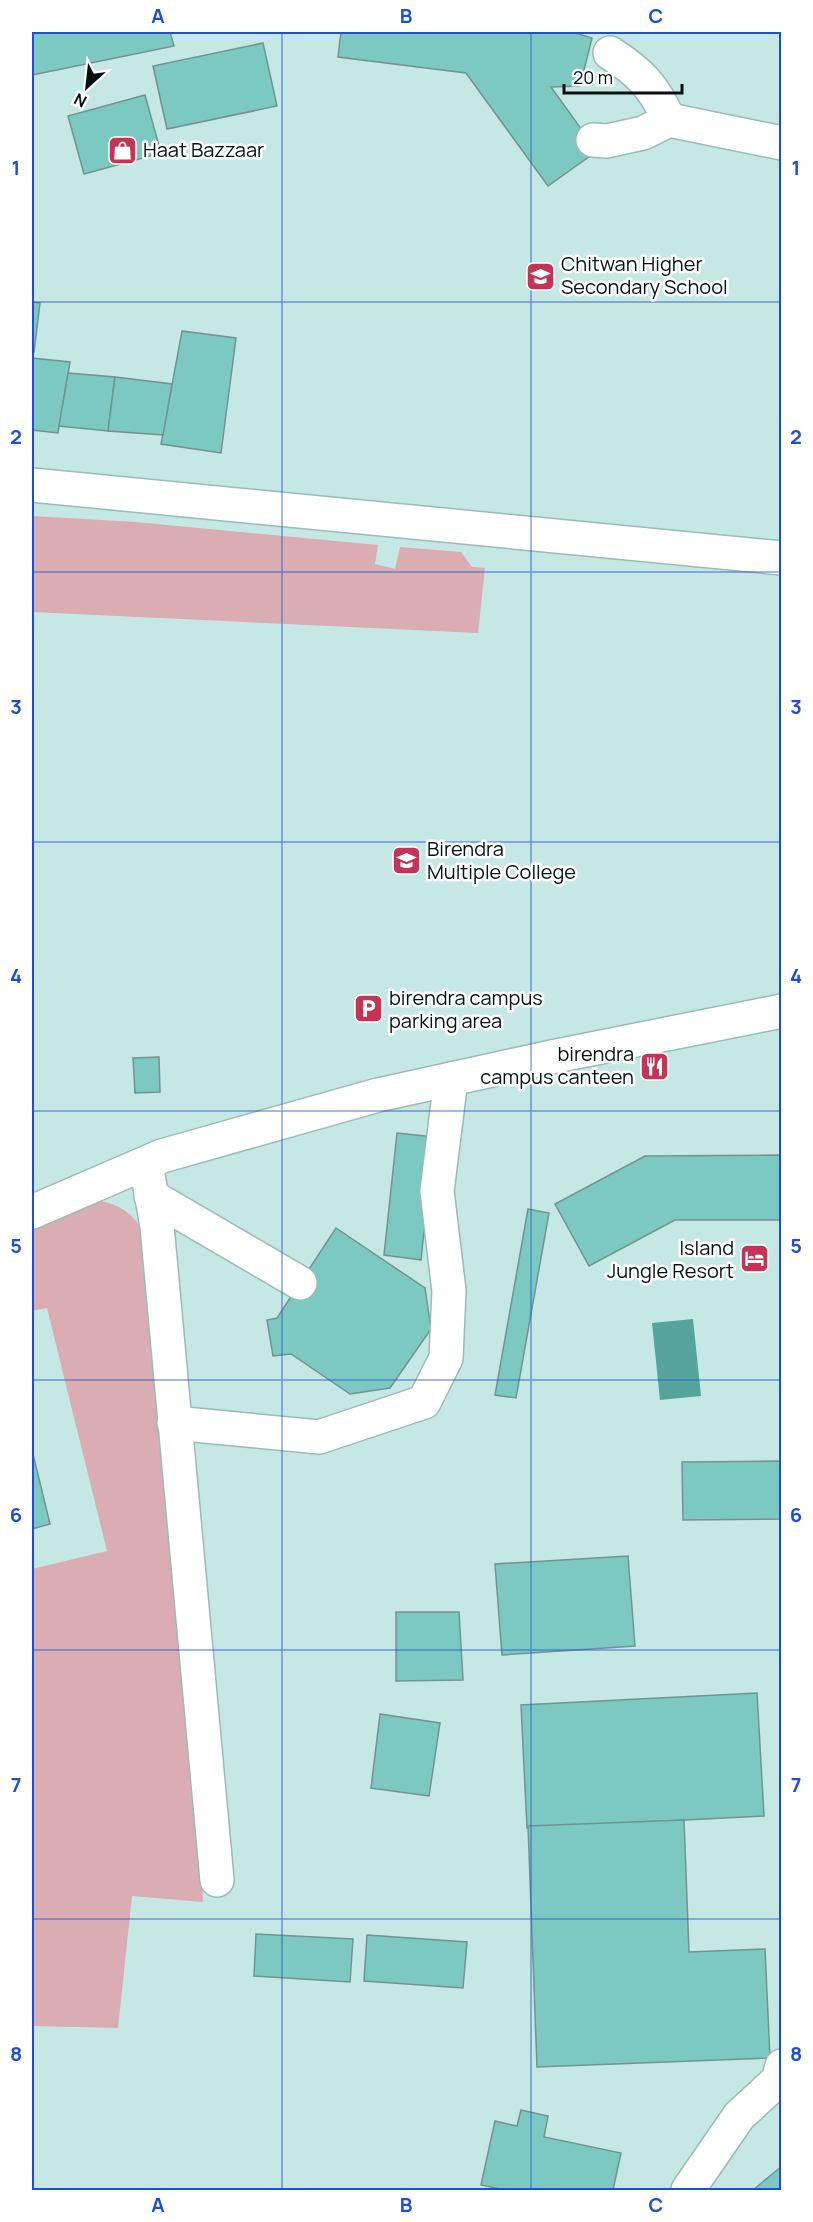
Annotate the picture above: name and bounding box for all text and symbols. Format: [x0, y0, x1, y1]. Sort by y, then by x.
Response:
text: A [151, 2, 165, 29]
text: B [400, 2, 413, 29]
text: C [649, 2, 663, 29]
north arrow [57, 57, 117, 117]
scale bar [564, 57, 682, 95]
text: 20 m [573, 65, 613, 89]
text: N [70, 88, 90, 113]
shop icon: Haat Bazzaar [106, 134, 138, 166]
place label: Haat Bazzaar [143, 136, 264, 163]
text: 1 [12, 154, 20, 181]
text: 1 [792, 154, 800, 181]
place label: Chitwan Higher Secondary School [561, 250, 728, 300]
school or university icon: Chitwan Higher Secondary School [524, 260, 556, 292]
text: 2 [10, 423, 22, 450]
text: 2 [790, 423, 802, 450]
text: 3 [10, 693, 22, 720]
text: 3 [790, 693, 802, 720]
place label: Birendra Multiple College [427, 835, 576, 885]
school or university icon: Birendra Multiple College [390, 844, 422, 876]
text: 4 [10, 962, 22, 989]
text: 4 [790, 962, 802, 989]
place label: birendra campus parking area [389, 984, 543, 1034]
parking icon: birendra campus parking area [352, 993, 384, 1025]
place label: birendra campus canteen [480, 1040, 634, 1090]
restaurant icon: birendra campus canteen [639, 1050, 671, 1082]
text: 5 [10, 1232, 22, 1259]
text: 5 [790, 1232, 802, 1259]
place label: Island Jungle Resort [607, 1234, 734, 1284]
hotel icon: Island Jungle Resort [739, 1243, 771, 1275]
text: 6 [10, 1501, 22, 1528]
text: 6 [790, 1501, 802, 1528]
text: 7 [11, 1771, 21, 1798]
text: 7 [791, 1771, 801, 1798]
text: 8 [10, 2040, 22, 2067]
text: 8 [790, 2040, 802, 2067]
text: A [151, 2191, 165, 2218]
text: B [400, 2191, 413, 2218]
text: C [649, 2191, 663, 2218]

